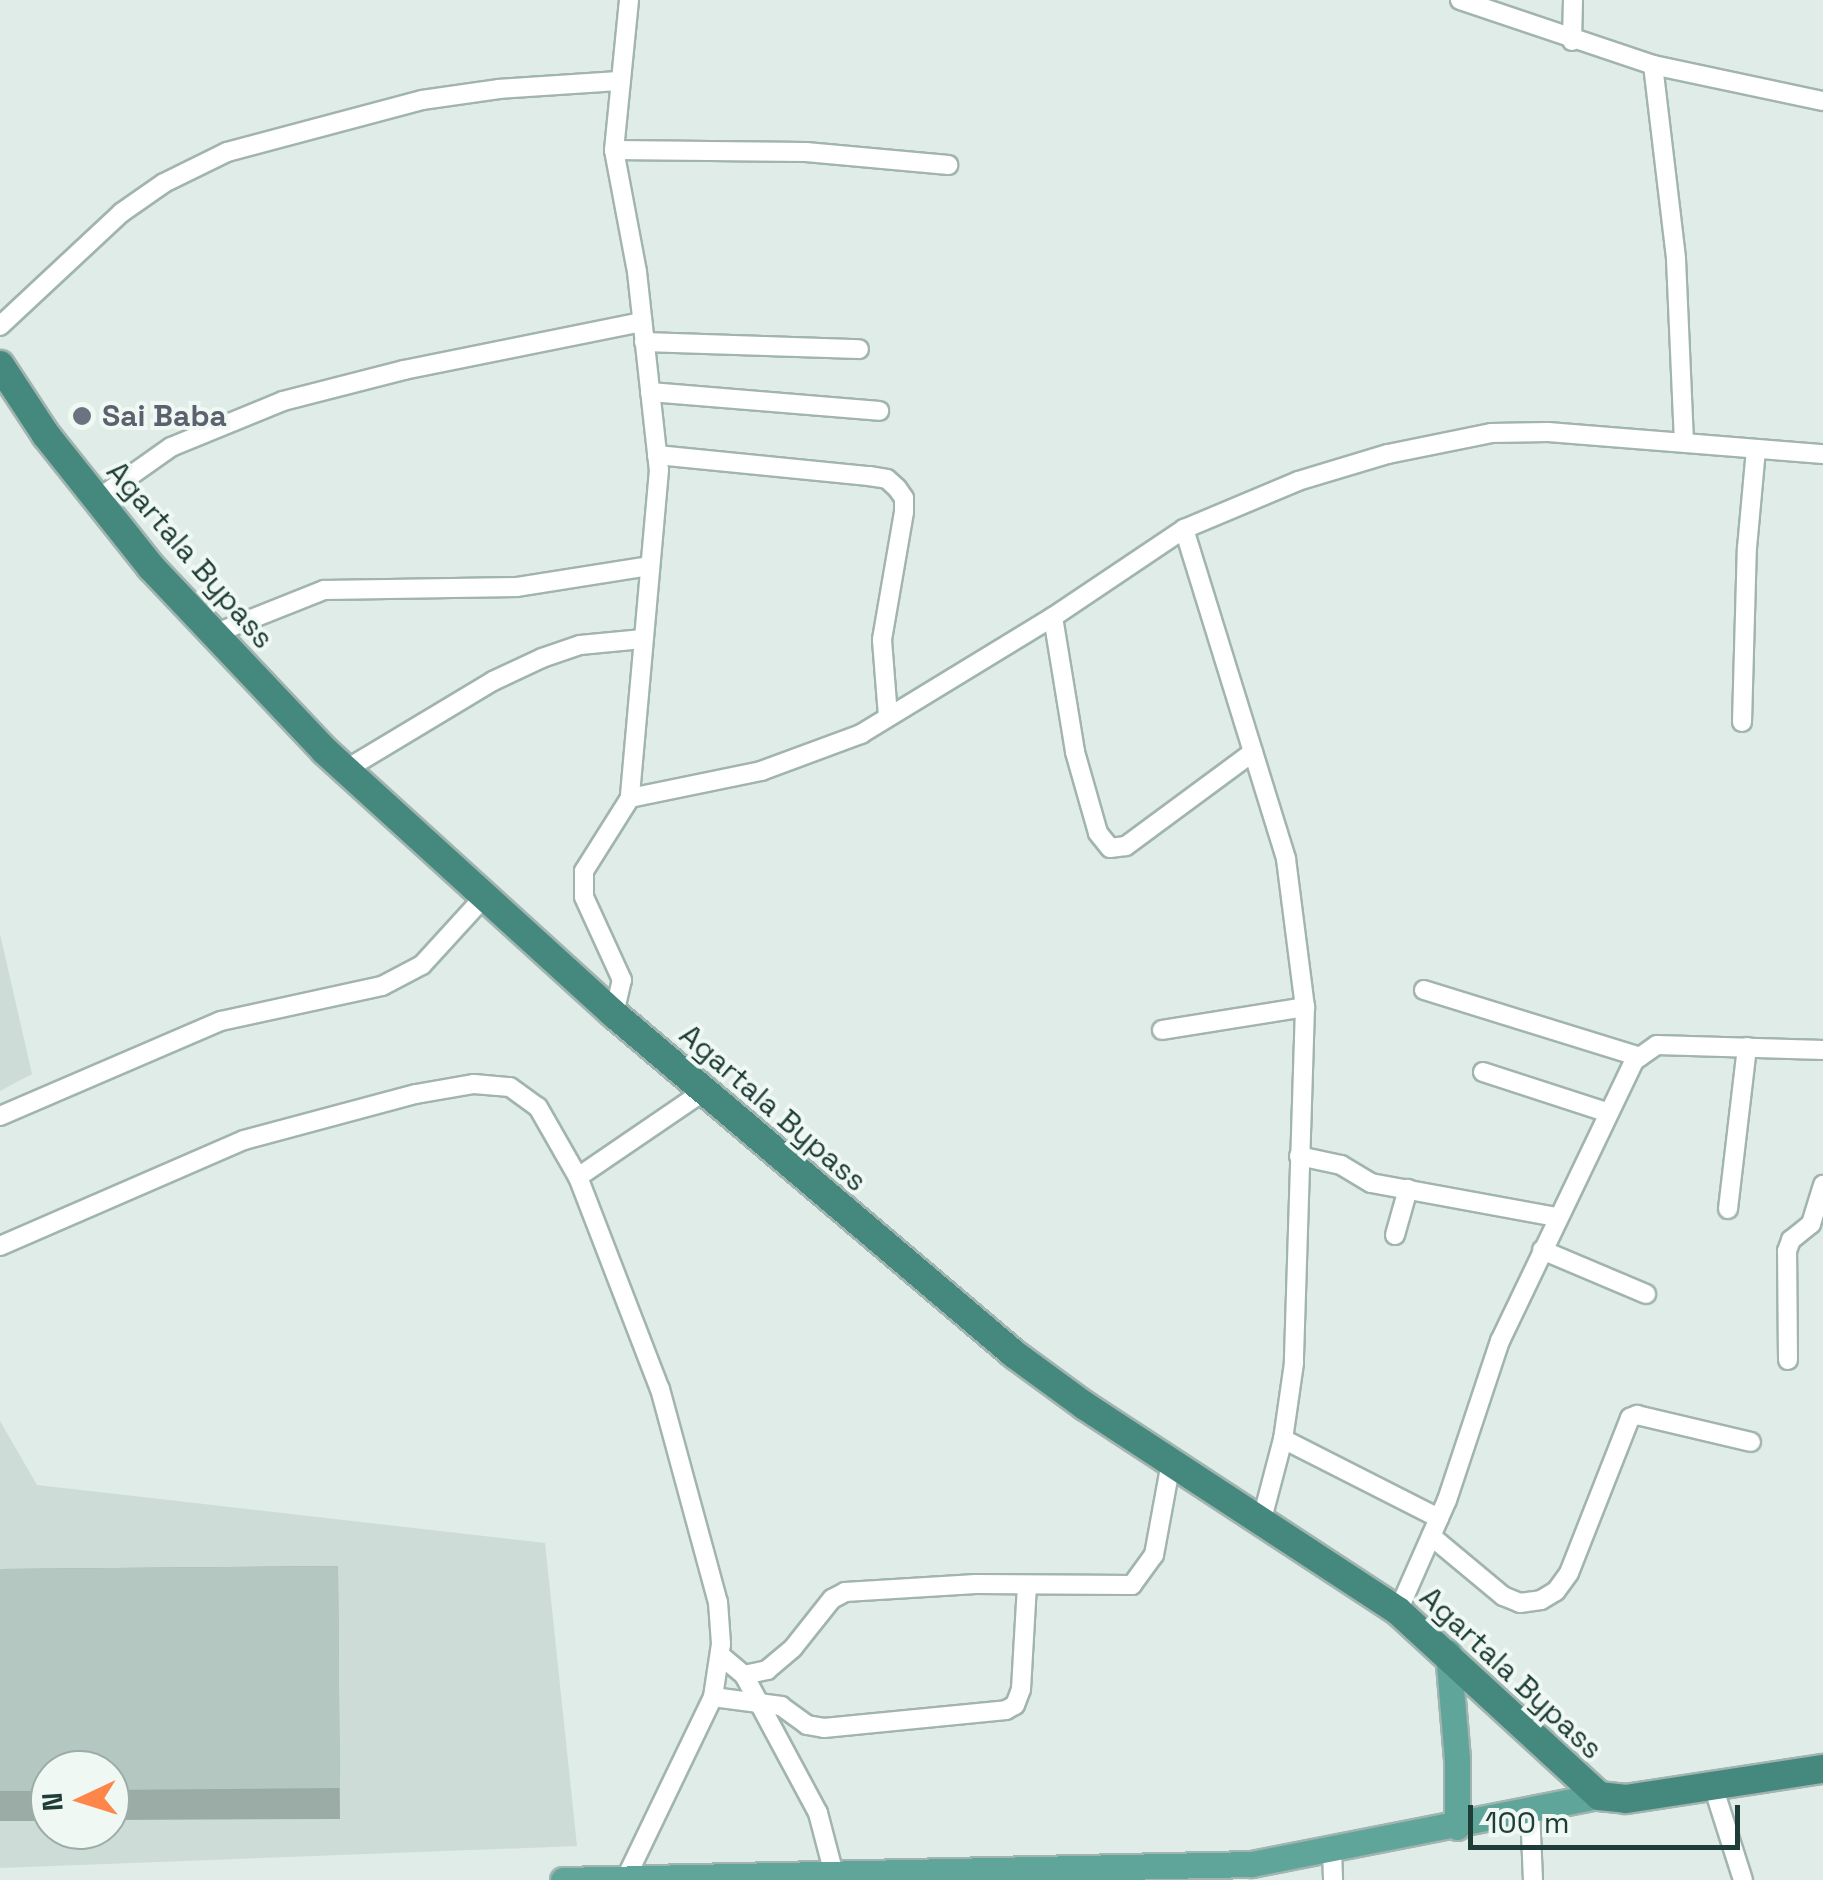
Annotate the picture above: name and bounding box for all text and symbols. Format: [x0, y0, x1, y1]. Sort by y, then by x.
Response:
place label: Sai Baba [102, 398, 227, 434]
marker: Sai Baba [71, 405, 93, 427]
street label: Agartala Bypass [99, 454, 281, 656]
street label: Agartala Bypass [672, 1017, 874, 1199]
street label: Agartala Bypass [1412, 1579, 1610, 1767]
north arrow [30, 1750, 130, 1850]
scale bar [1473, 1785, 1746, 1847]
text: N [33, 1791, 71, 1813]
text: 100 m [1485, 1803, 1570, 1842]

